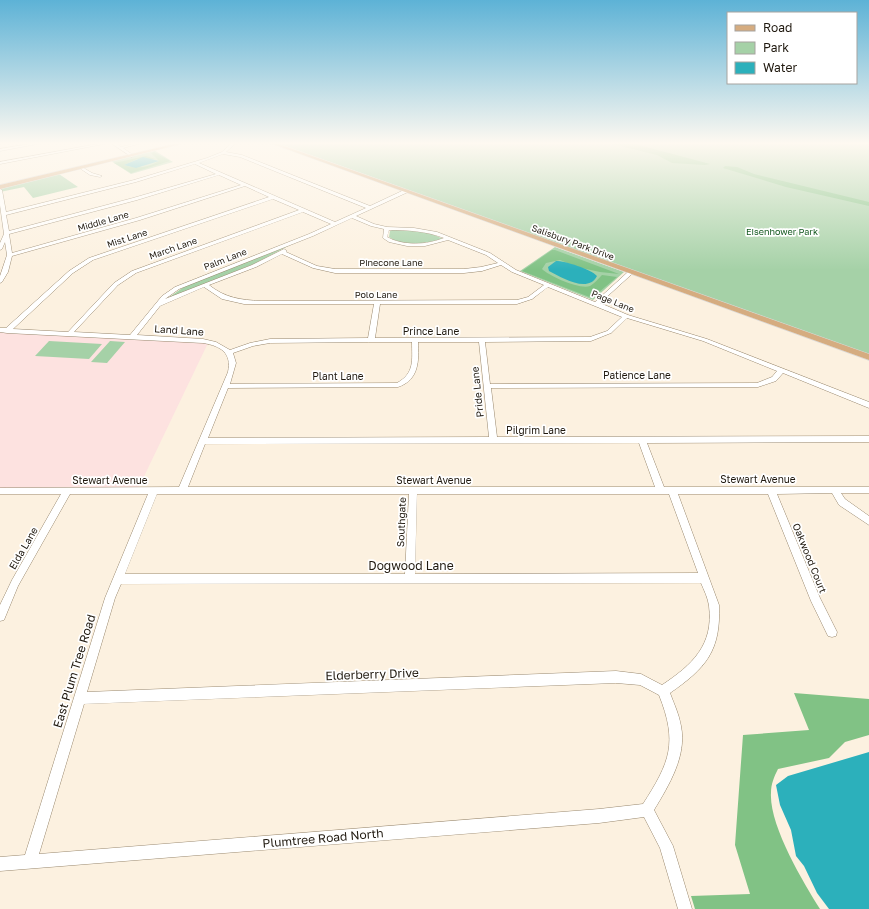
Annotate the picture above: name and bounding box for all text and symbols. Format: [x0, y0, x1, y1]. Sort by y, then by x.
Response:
legend [727, 12, 857, 84]
text: Road [763, 20, 792, 35]
text: Park [763, 40, 789, 55]
text: Water [763, 60, 797, 75]
street label: Middle Lane [76, 208, 130, 234]
street label: Salisbury Park Drive [530, 222, 616, 262]
street label: Mist Lane [105, 226, 149, 250]
park label: Eisenhower Park [746, 226, 818, 237]
street label: March Lane [148, 235, 198, 261]
street label: Palm Lane [202, 246, 248, 272]
street label: Pinecone Lane [359, 257, 423, 268]
street label: Page Lane [590, 287, 636, 315]
street label: Polo Lane [355, 289, 397, 300]
street label: Land Lane [154, 322, 204, 338]
street label: Prince Lane [403, 325, 459, 337]
street label: Pride Lane [468, 366, 486, 418]
street label: Patience Lane [603, 369, 671, 381]
street label: Plant Lane [312, 370, 364, 382]
street label: Pilgrim Lane [506, 424, 566, 436]
street label: Stewart Avenue [720, 473, 796, 485]
street label: Stewart Avenue [72, 474, 148, 486]
street label: Stewart Avenue [396, 474, 472, 486]
street label: Southgate [394, 497, 408, 547]
street label: Oakwood Court [791, 521, 829, 595]
street label: Elda Lane [6, 525, 40, 571]
street label: Dogwood Lane [368, 558, 454, 573]
street label: East Plum Tree Road [50, 612, 98, 730]
street label: Elderberry Drive [325, 665, 419, 683]
street label: Plumtree Road North [262, 825, 384, 851]

